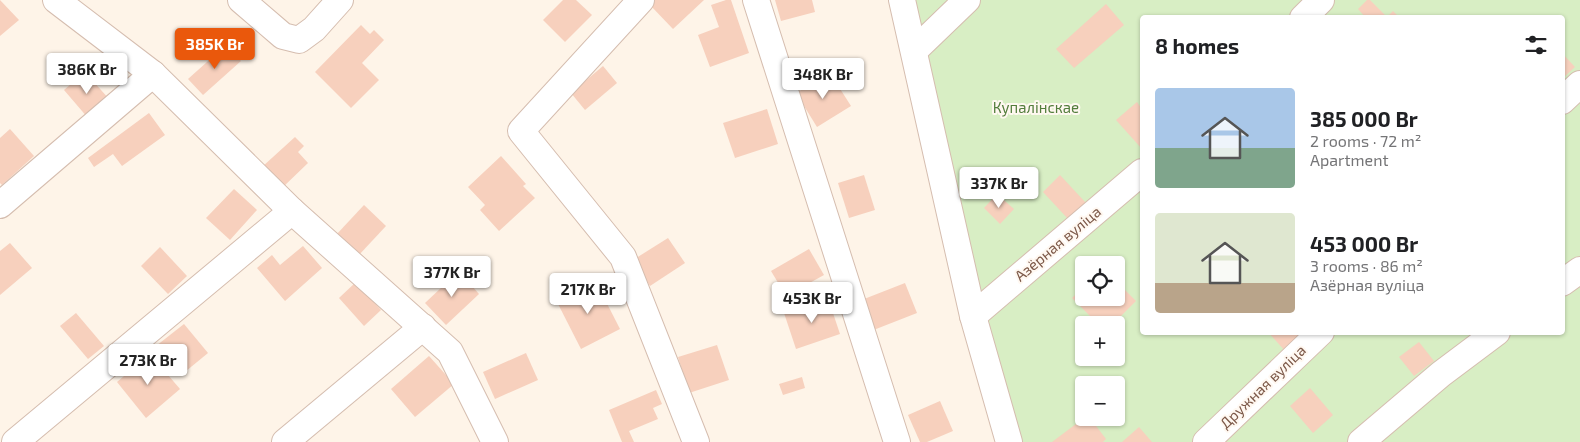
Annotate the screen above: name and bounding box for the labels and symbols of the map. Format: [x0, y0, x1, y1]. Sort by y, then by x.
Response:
pin: 385K Br [169, 28, 261, 70]
pin: 386K Br [41, 52, 133, 95]
pin: 348K Br [777, 58, 869, 100]
park label: Купалінскае [993, 98, 1079, 117]
pin: 337K Br [953, 166, 1045, 209]
street label: Азёрная вуліца [1011, 202, 1105, 285]
pin: 377K Br [406, 256, 498, 298]
pin: 217K Br [542, 272, 634, 315]
pin: 453K Br [766, 282, 858, 324]
street label: Дружная вуліца [1216, 341, 1310, 433]
pin: 273K Br [102, 344, 194, 386]

